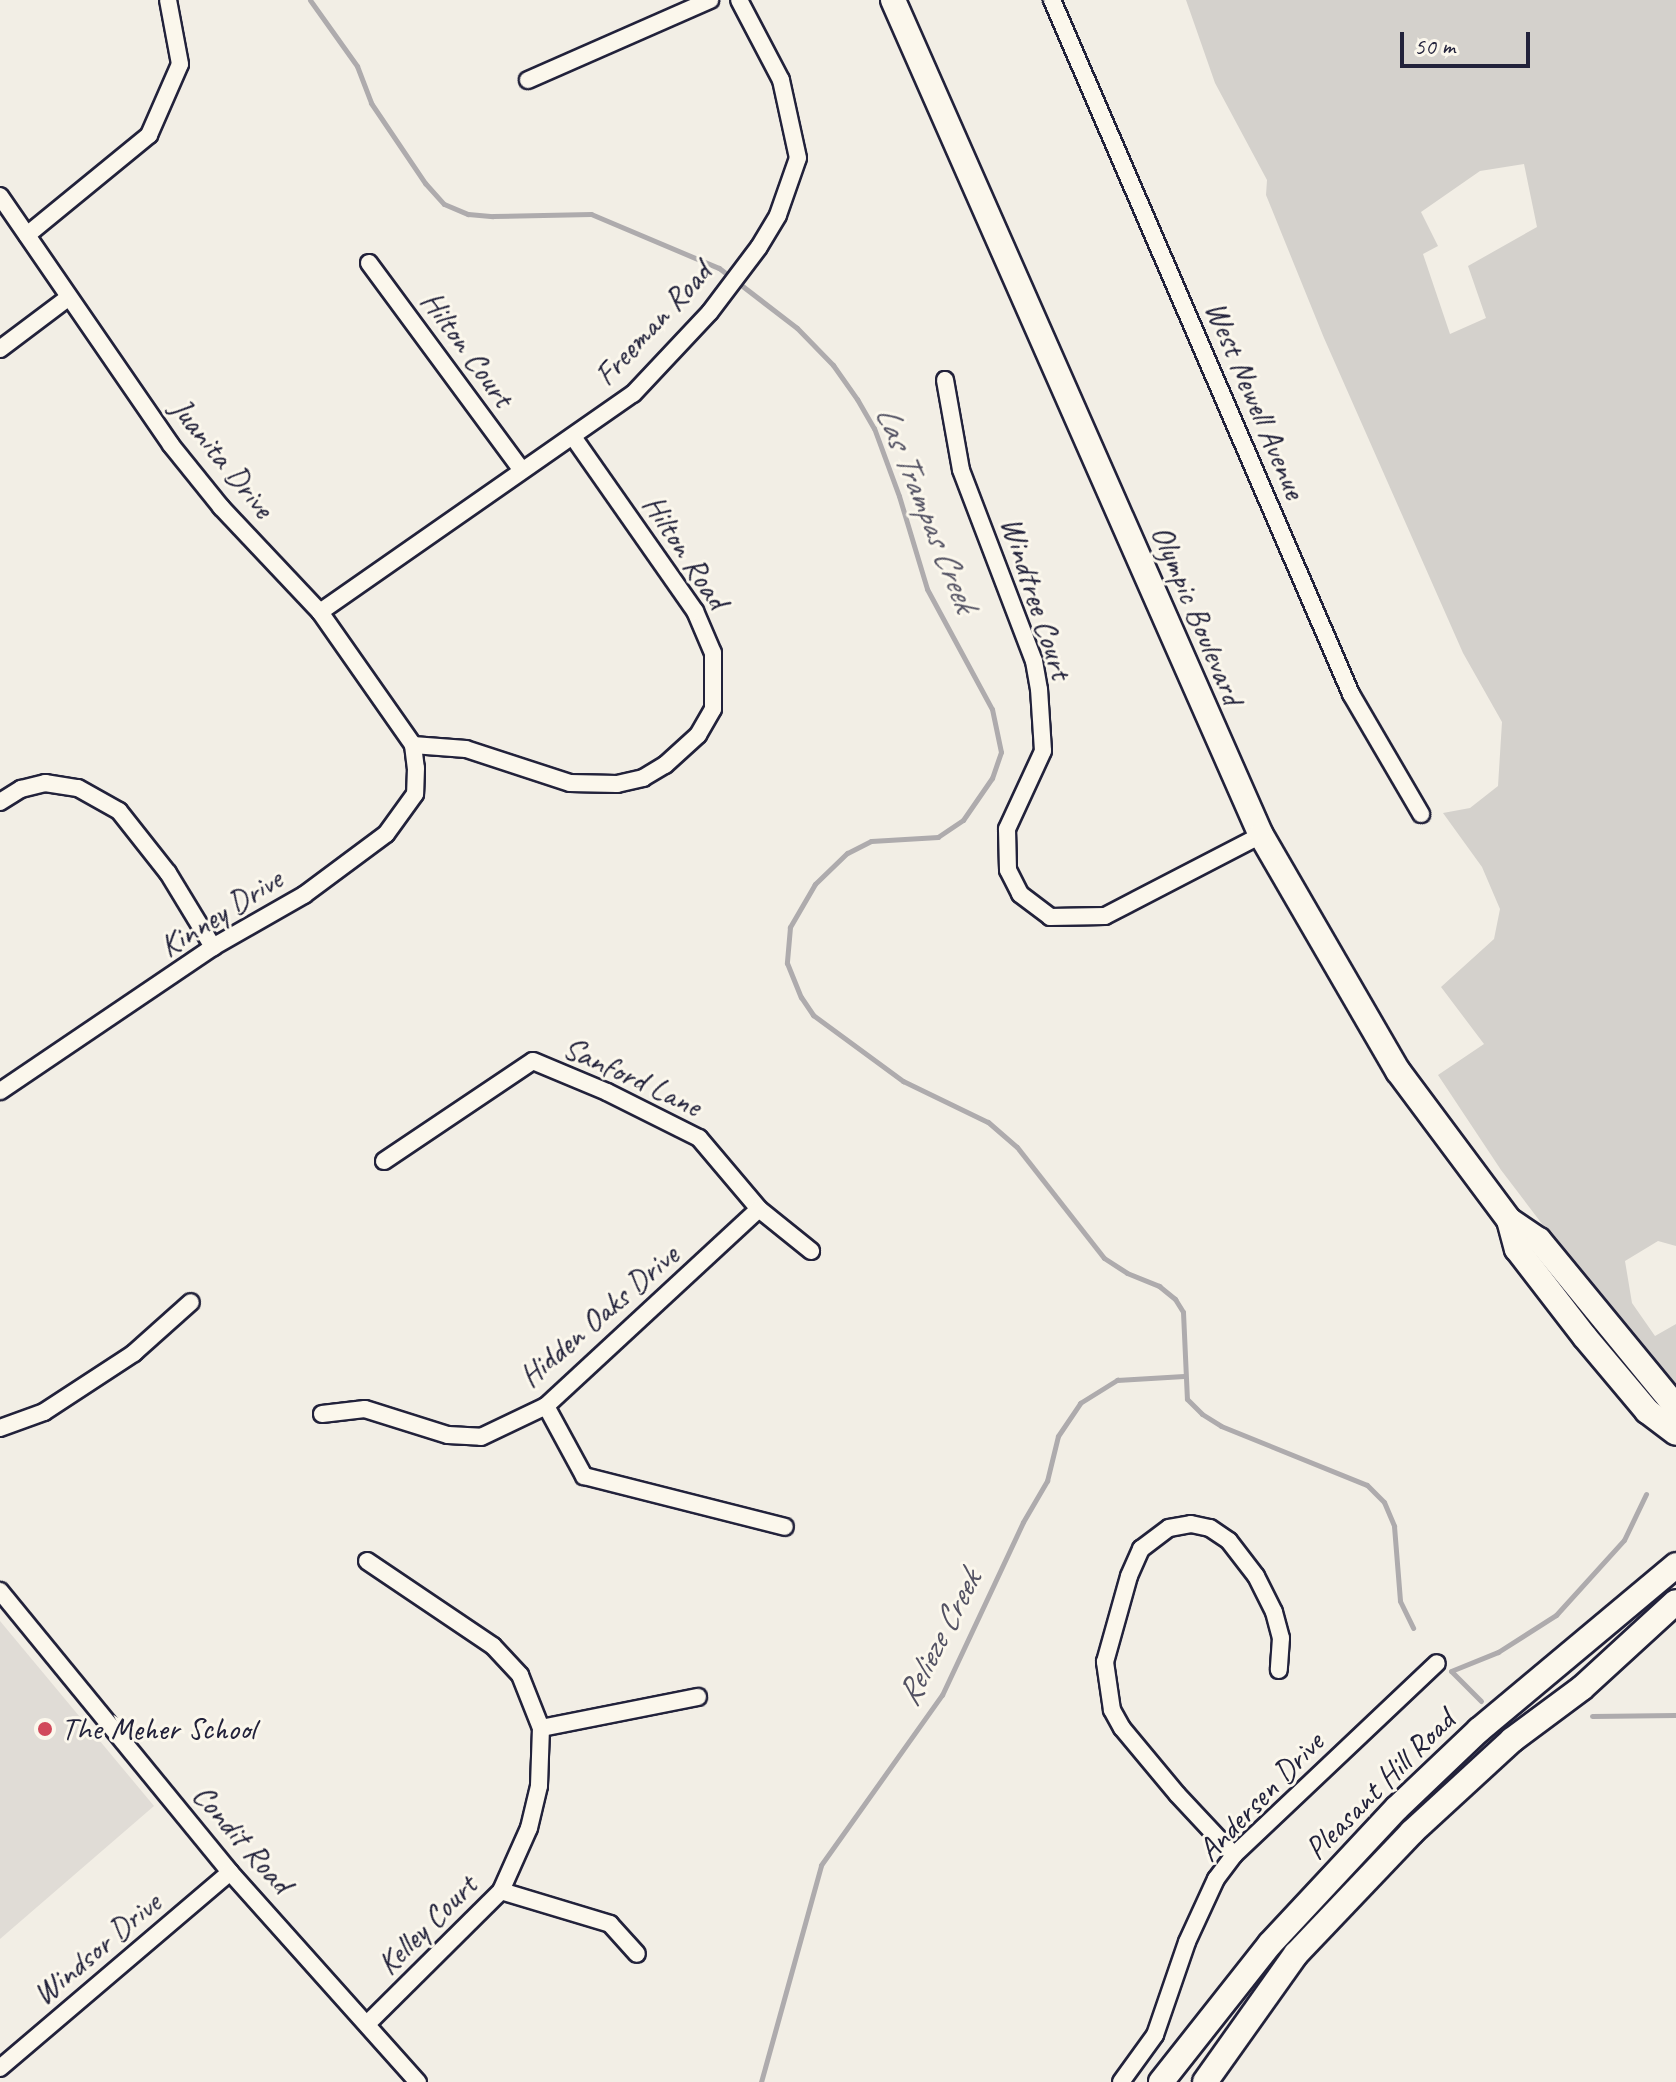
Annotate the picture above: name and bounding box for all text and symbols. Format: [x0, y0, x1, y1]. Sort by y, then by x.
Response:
scale bar [1404, 16, 1534, 66]
text: 50 m [1414, 31, 1455, 61]
street label: Freeman Road [586, 254, 720, 394]
street label: Hilton Court [412, 283, 522, 415]
street label: West Newell Avenue [1196, 295, 1314, 505]
street label: Juanita Drive [162, 390, 282, 526]
water label: Las Trampas Creek [867, 399, 987, 617]
street label: Hilton Road [634, 488, 736, 616]
street label: Windtree Court [992, 512, 1080, 684]
street label: Olympic Boulevard [1142, 519, 1252, 711]
street label: Kinney Drive [152, 860, 290, 966]
street label: Sanford Lane [557, 1028, 707, 1126]
street label: Hidden Oaks Drive [511, 1236, 687, 1396]
water label: Relieze Creek [887, 1564, 989, 1712]
street label: Pleasant Hill Road [1297, 1702, 1463, 1868]
place label: The Meher School [61, 1710, 256, 1748]
marker: The Meher School [36, 1720, 54, 1738]
street label: Andersen Drive [1190, 1724, 1332, 1870]
street label: Condit Road [184, 1777, 300, 1901]
street label: Kelley Court [369, 1867, 485, 1983]
street label: Windsor Drive [25, 1884, 169, 2014]

